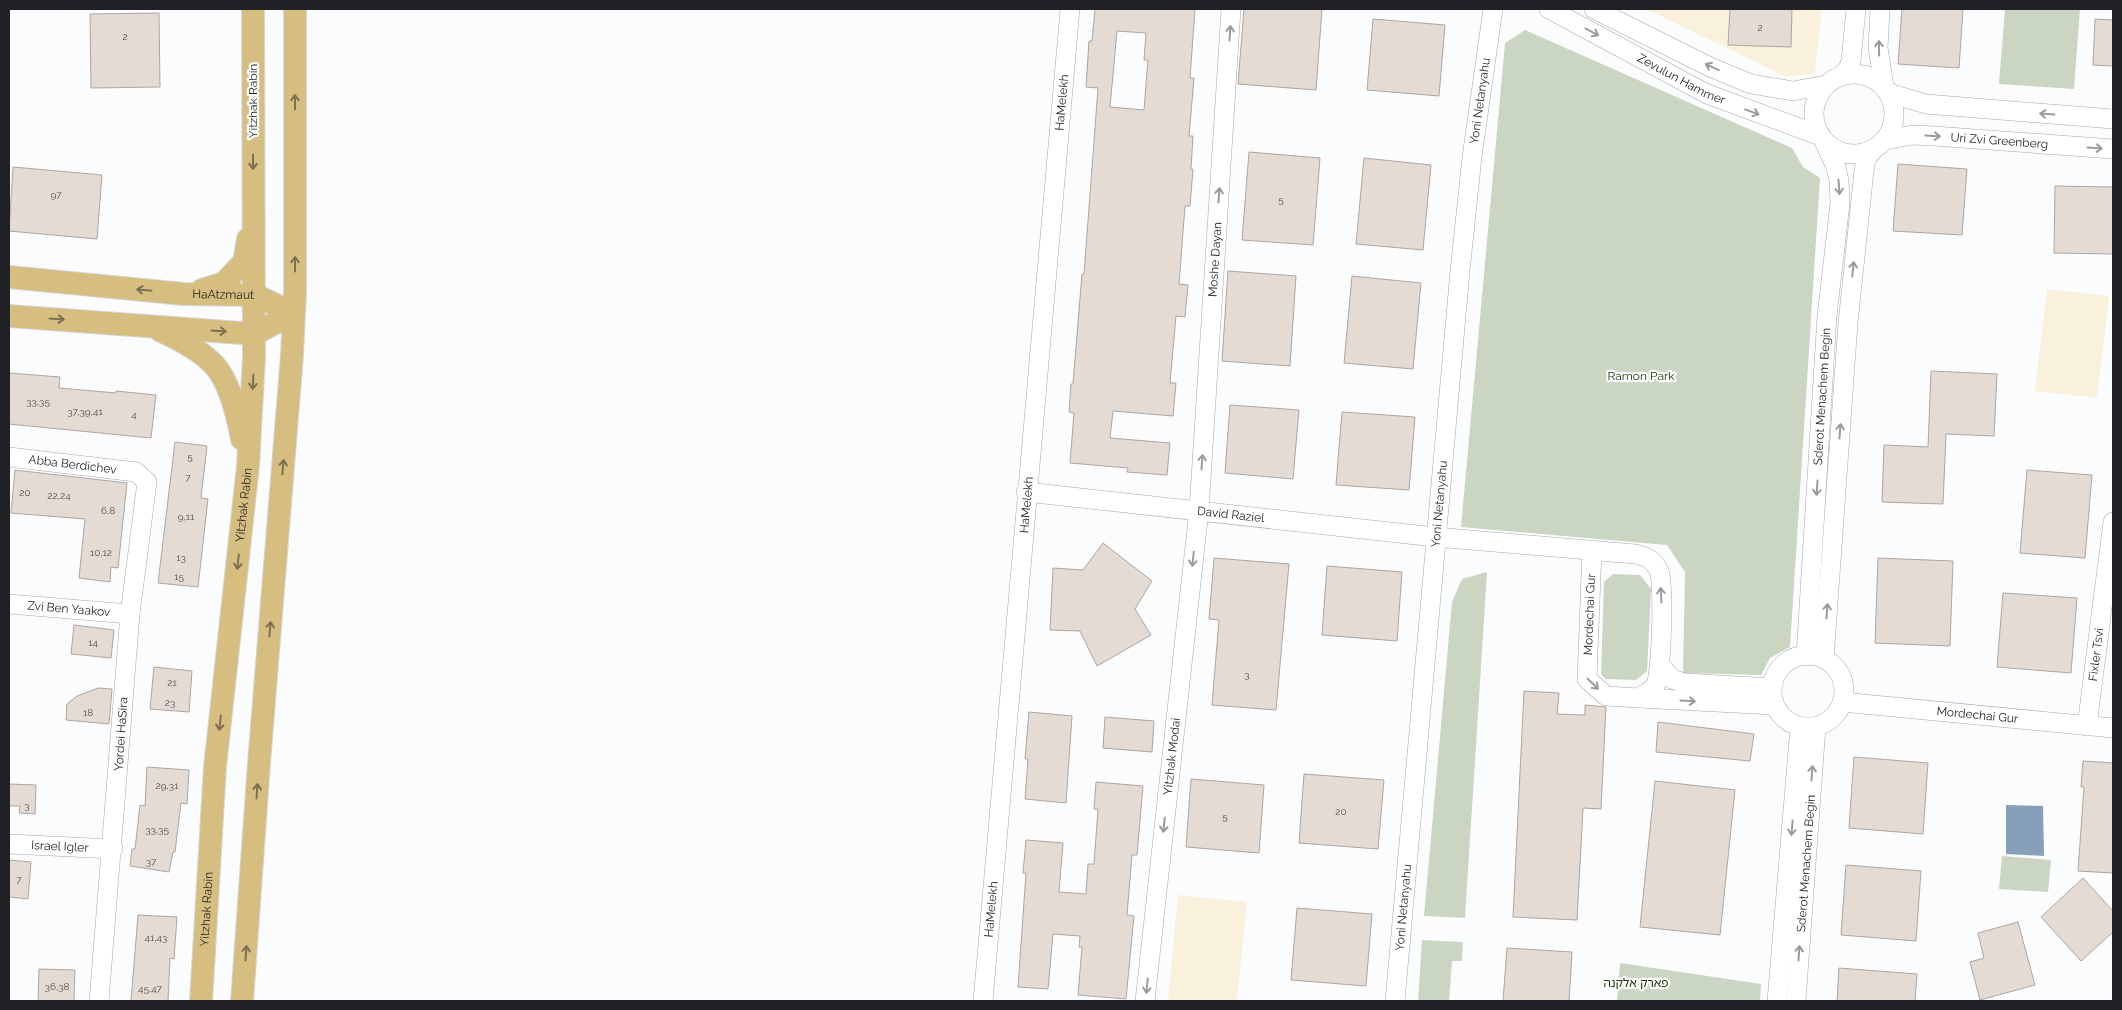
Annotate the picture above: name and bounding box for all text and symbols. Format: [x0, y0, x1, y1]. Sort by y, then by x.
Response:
house number: 2 [1757, 22, 1763, 33]
one-way arrow [1225, 25, 1234, 41]
one-way arrow [1584, 27, 1599, 37]
house number: 2 [122, 31, 128, 42]
one-way arrow [1874, 40, 1884, 56]
street label: Zevulun Hammer [1635, 51, 1728, 107]
street label: Yoni Netanyahu [1467, 57, 1493, 145]
one-way arrow [1705, 62, 1720, 72]
street label: Yitzhak Rabin [246, 64, 260, 138]
street label: HaMelekh [1052, 74, 1071, 131]
one-way arrow [290, 94, 300, 110]
one-way arrow [1744, 108, 1760, 117]
one-way arrow [2039, 109, 2055, 118]
street label: Uri Zvi Greenberg [1950, 130, 2049, 151]
one-way arrow [1925, 131, 1941, 140]
one-way arrow [2087, 143, 2103, 153]
one-way arrow [248, 154, 258, 170]
one-way arrow [1835, 178, 1844, 194]
one-way arrow [1215, 187, 1224, 203]
house number: 97 [50, 189, 62, 200]
house number: 5 [1278, 194, 1284, 205]
street label: Moshe Dayan [1206, 221, 1224, 297]
one-way arrow [290, 256, 300, 272]
one-way arrow [1848, 261, 1858, 277]
one-way arrow [136, 285, 152, 295]
street label: HaAtzmaut [192, 287, 254, 302]
one-way arrow [49, 315, 65, 324]
one-way arrow [211, 327, 227, 336]
street label: Sderot Menachem Begin [1811, 327, 1833, 466]
park label: Ramon Park [1607, 369, 1675, 383]
one-way arrow [248, 374, 257, 390]
house number: 33,35 [26, 396, 50, 407]
house number: 37,39,41 [67, 406, 103, 417]
house number: 4 [131, 409, 137, 420]
one-way arrow [1835, 423, 1845, 439]
house number: 5 [187, 451, 193, 462]
street label: Abba Berdichev [28, 452, 118, 477]
one-way arrow [1197, 454, 1206, 470]
one-way arrow [279, 459, 288, 475]
street label: Yoni Netanyahu [1428, 460, 1450, 548]
street label: Yitzhak Rabin [233, 467, 255, 543]
house number: 7 [185, 472, 191, 483]
street label: HaMelekh [1017, 476, 1036, 534]
one-way arrow [1812, 480, 1821, 496]
house number: 20 [19, 487, 31, 498]
house number: 22,24 [47, 490, 71, 501]
street label: David Raziel [1196, 504, 1266, 525]
house number: 6,8 [101, 505, 115, 516]
house number: 9,11 [178, 511, 195, 522]
house number: 10,12 [90, 547, 112, 558]
one-way arrow [1188, 551, 1198, 567]
house number: 13 [176, 552, 186, 563]
one-way arrow [233, 553, 243, 569]
house number: 15 [174, 571, 184, 582]
street label: Mordechai Gur [1581, 572, 1598, 656]
one-way arrow [1657, 587, 1666, 603]
street label: Zvi Ben Yaakov [27, 599, 111, 619]
one-way arrow [1822, 603, 1832, 619]
one-way arrow [265, 621, 275, 637]
street label: Fixler Tsvi [2086, 627, 2106, 682]
house number: 14 [88, 637, 98, 648]
house number: 3 [1244, 669, 1250, 680]
house number: 21 [167, 677, 177, 688]
one-way arrow [1587, 678, 1600, 690]
one-way arrow [1680, 696, 1696, 705]
street label: Yordei HaSira [111, 697, 131, 771]
house number: 23 [165, 697, 175, 708]
street label: Mordechai Gur [1936, 704, 2020, 726]
house number: 18 [83, 707, 93, 718]
one-way arrow [215, 715, 225, 731]
street label: Yitzhak Modai [1161, 717, 1183, 796]
one-way arrow [1808, 765, 1817, 781]
house number: 29,31 [156, 780, 179, 791]
one-way arrow [252, 783, 261, 799]
street label: Sderot Menachem Begin [1794, 794, 1818, 933]
house number: 3 [24, 800, 30, 811]
house number: 20 [1335, 806, 1347, 817]
house number: 5 [1222, 811, 1228, 822]
one-way arrow [1159, 817, 1169, 833]
one-way arrow [1787, 819, 1797, 835]
house number: 33,35 [145, 824, 169, 835]
street label: Israel Igler [31, 838, 90, 855]
house number: 37 [146, 856, 157, 867]
street label: Yoni Netanyahu [1392, 863, 1414, 951]
street label: Yitzhak Rabin [197, 871, 216, 947]
house number: 7 [16, 874, 22, 885]
street label: HaMelekh [982, 881, 1000, 938]
house number: 41,43 [145, 932, 167, 943]
one-way arrow [241, 945, 250, 961]
one-way arrow [1795, 945, 1804, 961]
park label: פארק אלקנה [1603, 976, 1669, 990]
one-way arrow [1142, 978, 1152, 994]
house number: 36,38 [45, 981, 70, 992]
house number: 45,47 [138, 983, 163, 994]

